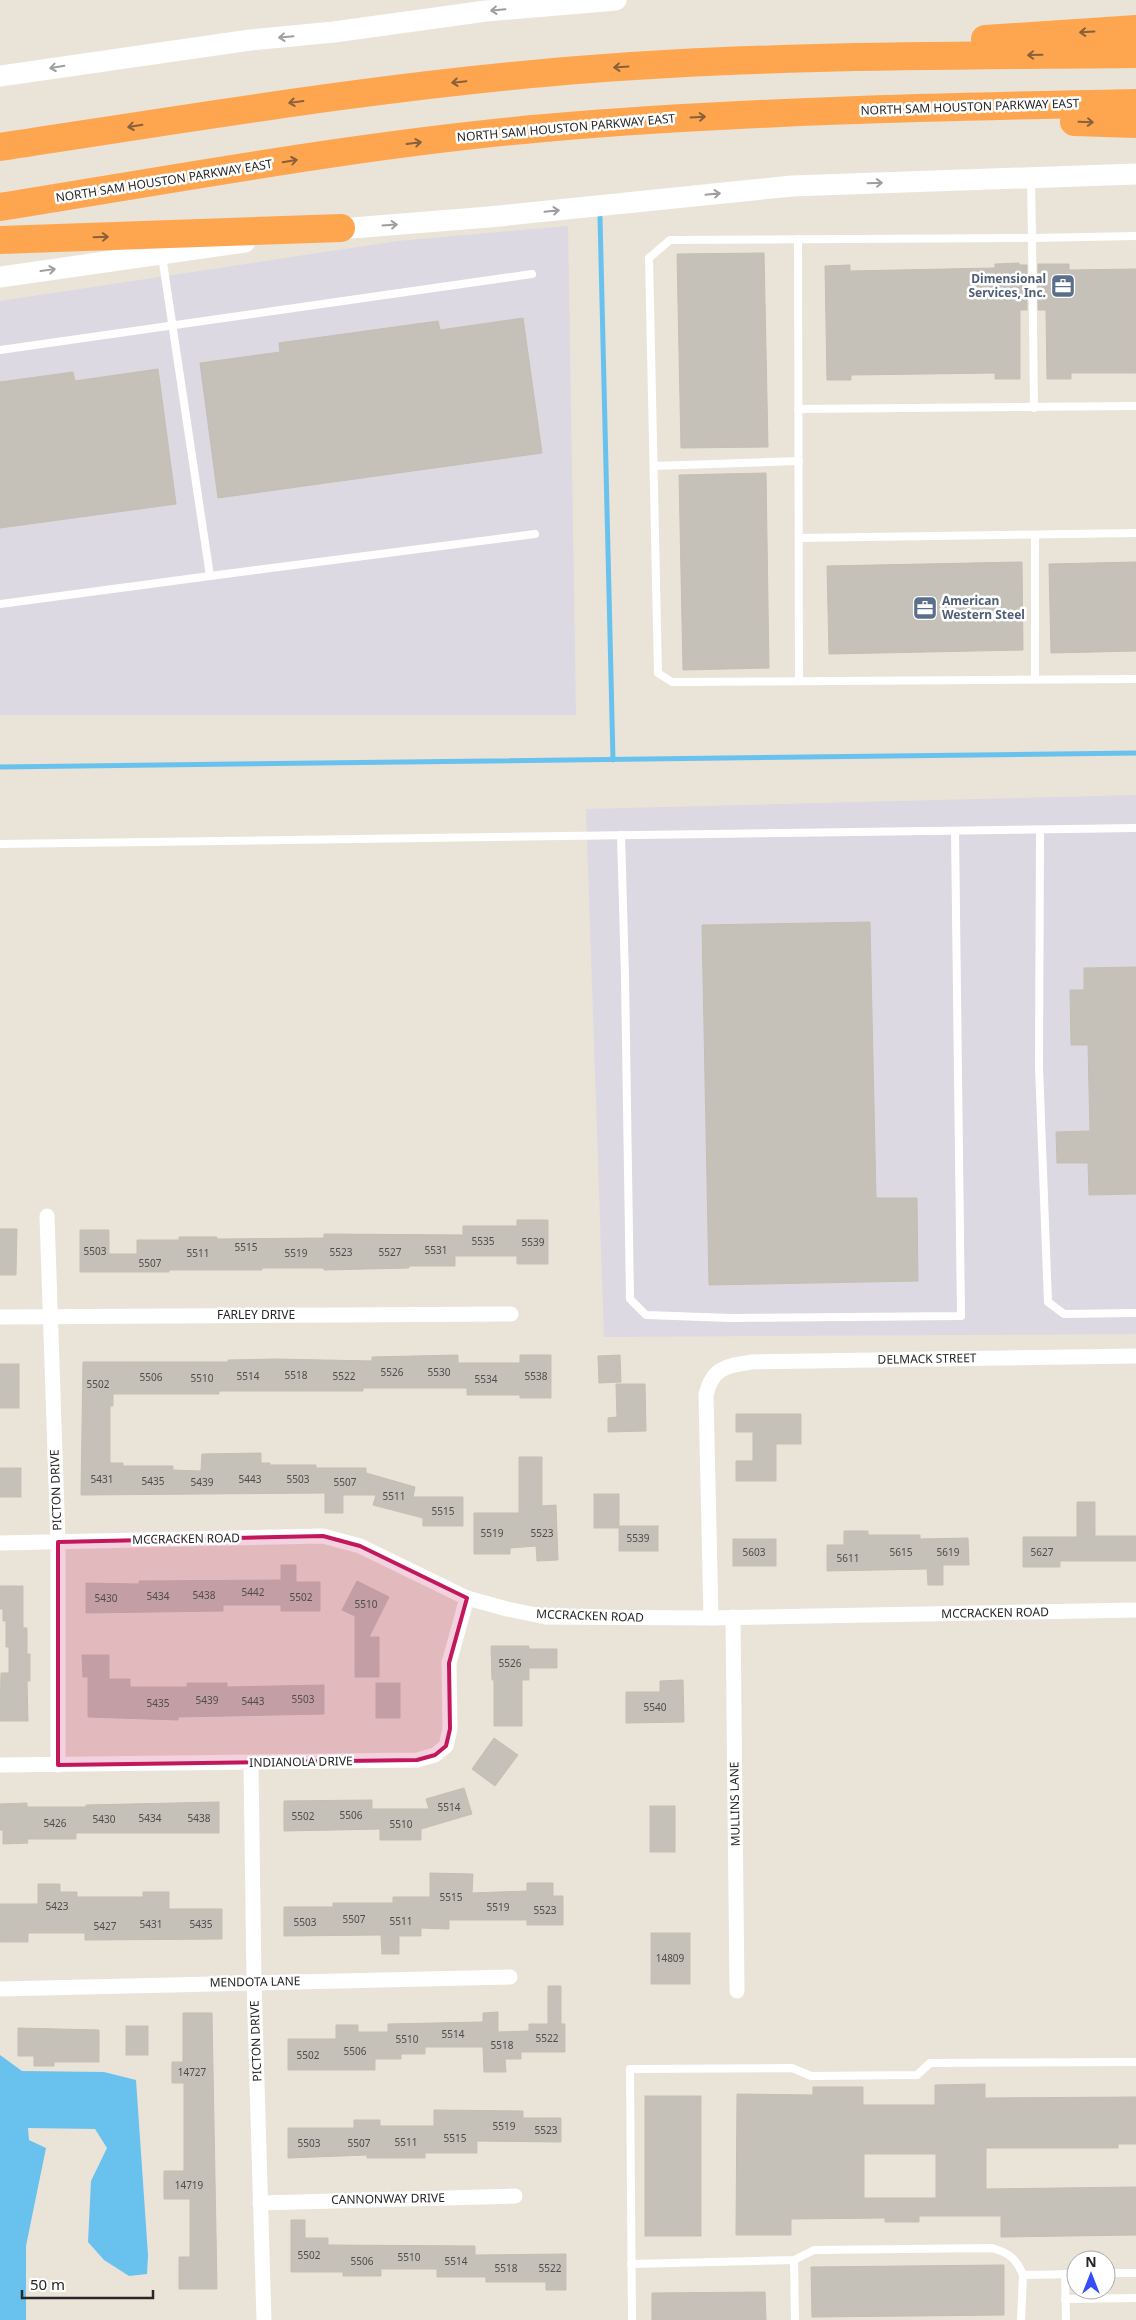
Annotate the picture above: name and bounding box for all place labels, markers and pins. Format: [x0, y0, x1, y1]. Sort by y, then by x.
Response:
place label: Dimensional Services, Inc. [968, 270, 1046, 301]
office icon: Dimensional Services, Inc. [1050, 273, 1076, 299]
place label: American Western Steel [942, 592, 1025, 623]
office icon: American Western Steel [912, 595, 938, 621]

